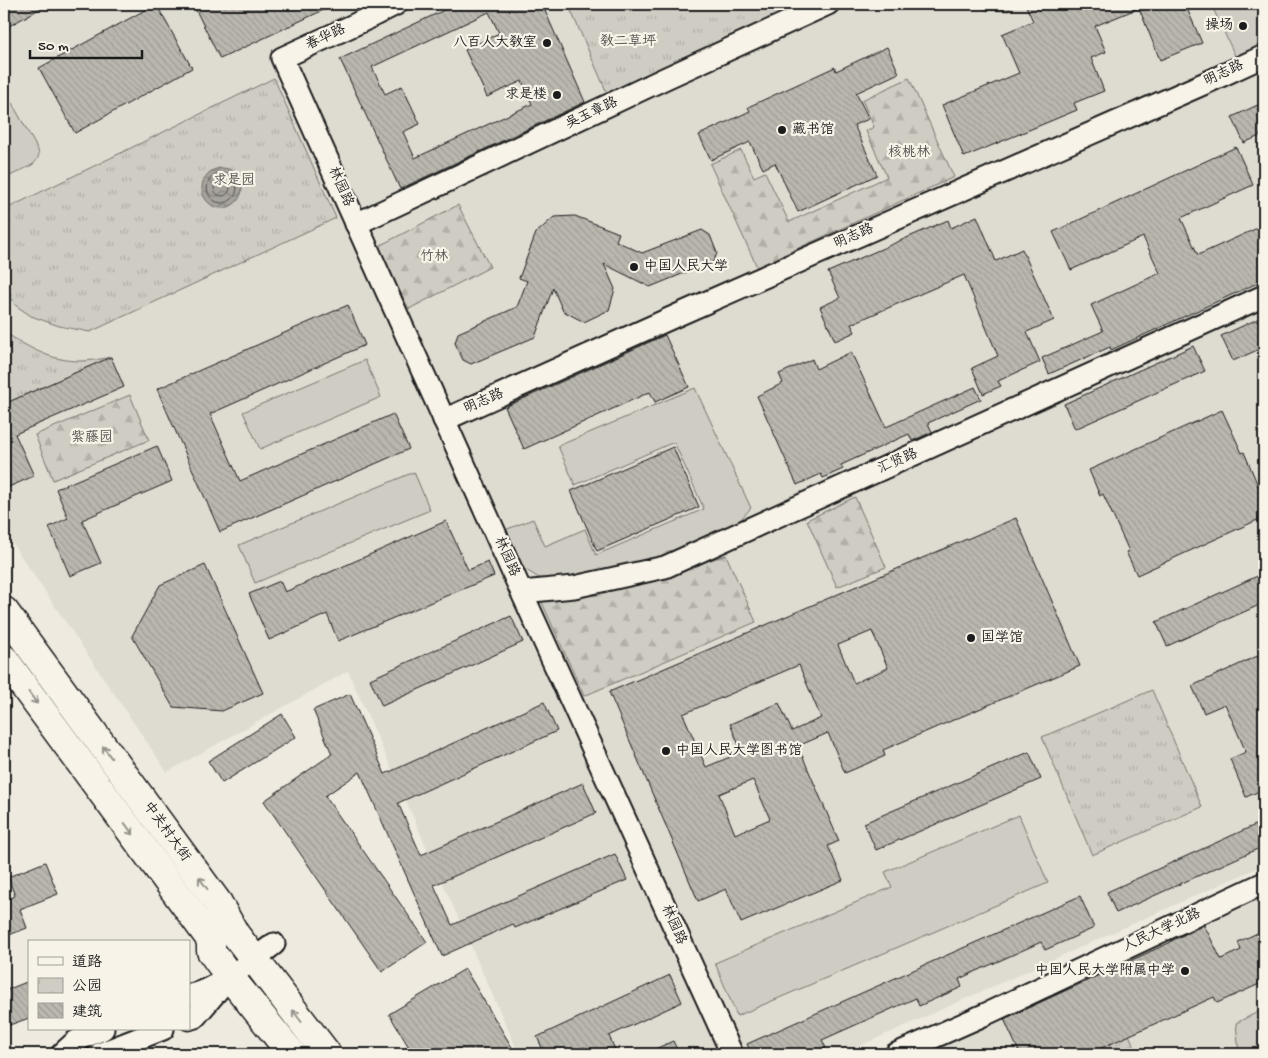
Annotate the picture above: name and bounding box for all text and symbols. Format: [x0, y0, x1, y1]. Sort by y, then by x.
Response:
place label: 操场 [1205, 17, 1233, 35]
marker: 操场 [1237, 20, 1249, 32]
street label: 春华路 [303, 21, 349, 55]
scale bar [30, 28, 142, 60]
park label: 教二草坪 [600, 34, 657, 51]
place label: 八百人大教室 [453, 35, 537, 52]
marker: 八百人大教室 [541, 37, 553, 49]
text: 50 m [38, 38, 69, 56]
street label: 明志路 [1201, 57, 1247, 91]
place label: 求是楼 [505, 86, 547, 104]
marker: 求是楼 [551, 89, 563, 101]
street label: 吴玉章路 [563, 94, 621, 134]
place label: 藏书馆 [792, 121, 834, 139]
marker: 藏书馆 [776, 124, 788, 136]
park label: 核桃林 [888, 144, 931, 162]
street label: 林园路 [324, 164, 357, 210]
park label: 求是园 [213, 172, 255, 190]
street label: 明志路 [831, 220, 877, 253]
park label: 竹林 [420, 249, 449, 266]
place label: 中国人民大学 [644, 258, 728, 276]
marker: 中国人民大学 [628, 261, 640, 273]
street label: 明志路 [461, 385, 507, 418]
park label: 紫藤园 [71, 429, 113, 447]
street label: 汇贤路 [875, 445, 921, 478]
street label: 林园路 [490, 534, 523, 580]
place label: 国学馆 [981, 629, 1023, 647]
marker: 国学馆 [965, 632, 977, 644]
one-way arrow [28, 691, 38, 705]
place label: 中国人民大学图书馆 [676, 742, 802, 760]
one-way arrow [102, 745, 112, 759]
marker: 中国人民大学图书馆 [660, 745, 672, 757]
street label: 中关村大街 [139, 798, 194, 865]
one-way arrow [124, 822, 134, 836]
one-way arrow [198, 876, 208, 890]
street label: 林园路 [657, 902, 690, 948]
street label: 人民大学北路 [1120, 905, 1204, 956]
legend [28, 940, 190, 1030]
text: 道路 [72, 954, 102, 972]
place label: 中国人民大学附属中学 [1035, 962, 1175, 980]
marker: 中国人民大学附属中学 [1179, 965, 1191, 977]
text: 公园 [72, 978, 102, 996]
text: 建筑 [72, 1004, 102, 1022]
one-way arrow [292, 1009, 303, 1022]

